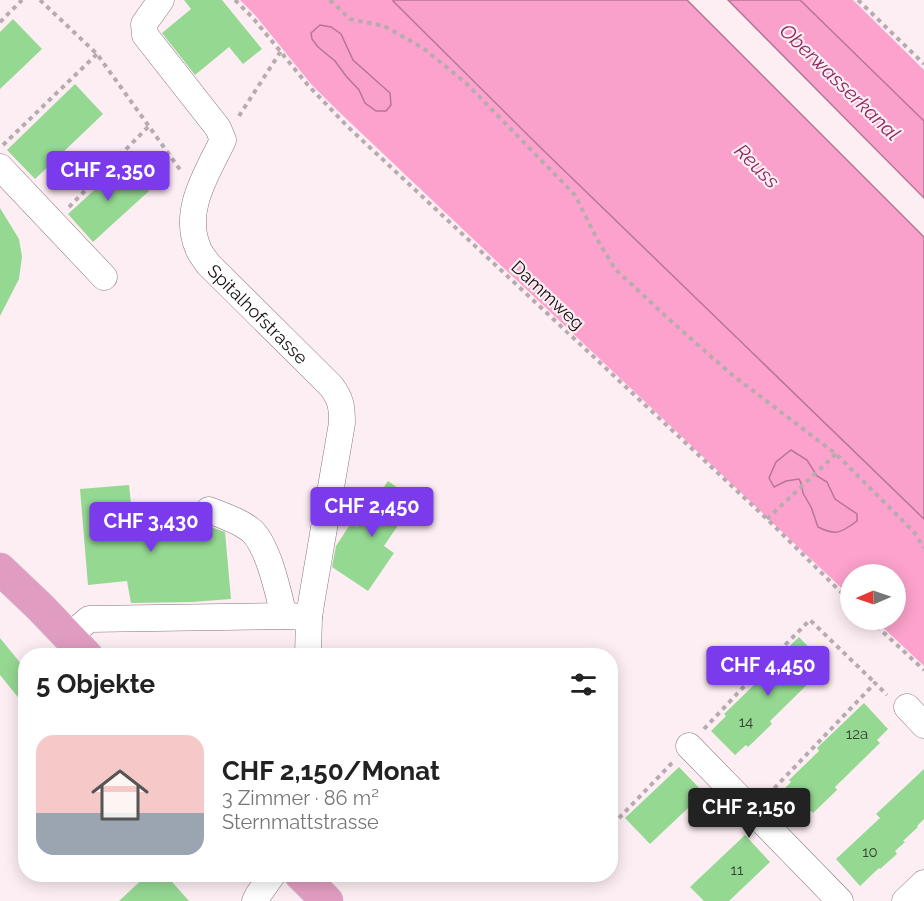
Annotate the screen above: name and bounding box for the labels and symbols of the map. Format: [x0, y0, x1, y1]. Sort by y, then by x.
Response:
water label: Oberwasserkanal [775, 18, 905, 146]
water label: Reuss [730, 139, 785, 194]
pin: CHF 2,350 [39, 151, 177, 202]
street label: Dammweg [507, 256, 589, 334]
street label: Spitalhofstrasse [204, 260, 313, 368]
pin: CHF 2,450 [303, 487, 441, 538]
pin: CHF 3,430 [82, 502, 220, 553]
north arrow [840, 564, 906, 630]
pin: CHF 4,450 [699, 646, 837, 697]
house number: 14 [739, 713, 753, 731]
house number: 12a [846, 725, 868, 743]
pin: CHF 2,150 [680, 788, 818, 839]
house number: 10 [862, 843, 878, 861]
house number: 11 [731, 861, 744, 879]

